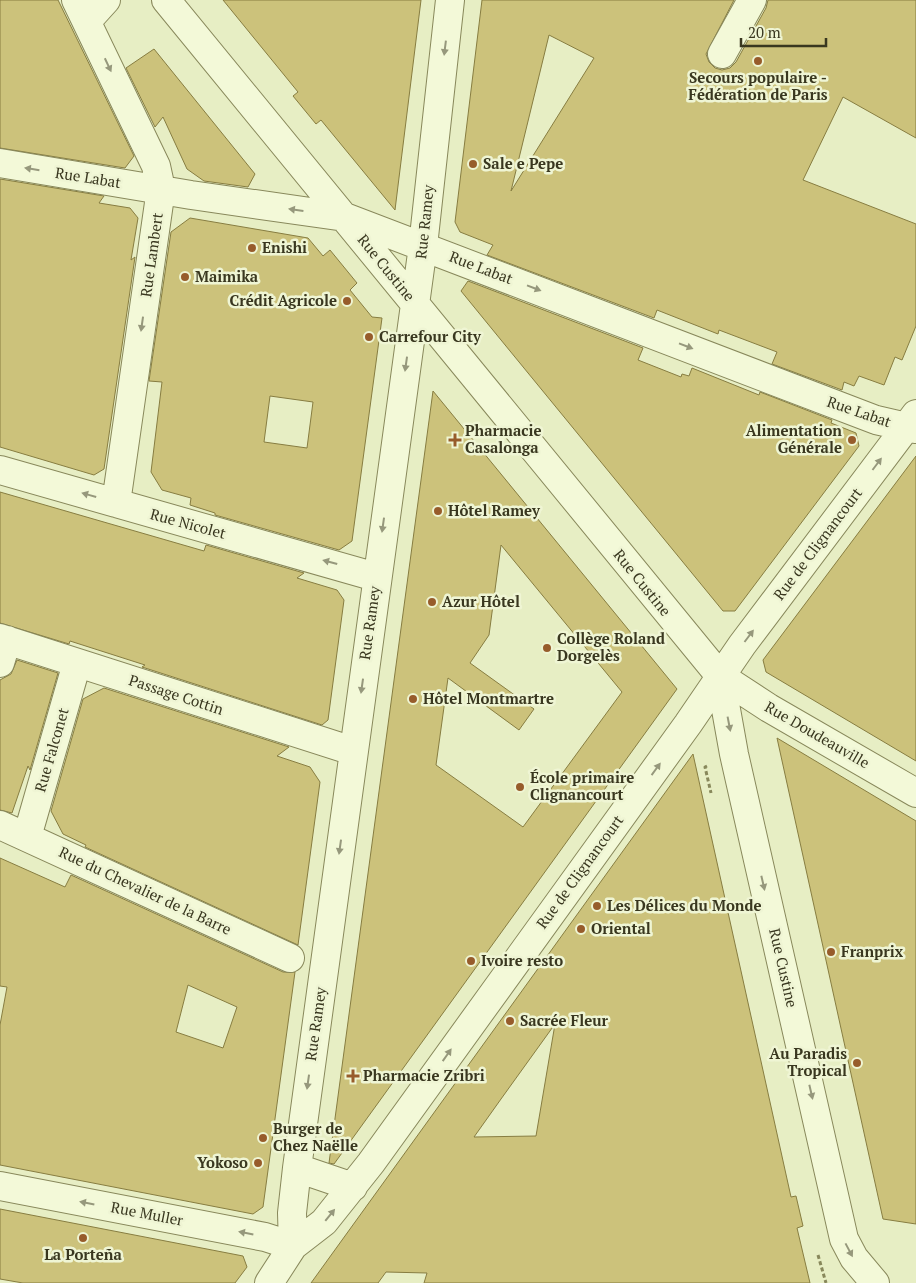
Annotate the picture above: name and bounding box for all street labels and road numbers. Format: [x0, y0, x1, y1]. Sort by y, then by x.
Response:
street label: Rue Labat [54, 162, 123, 192]
street label: Rue Ramey [410, 183, 438, 260]
street label: Rue Lambert [135, 211, 167, 298]
street label: Rue Custine [354, 230, 420, 305]
street label: Rue Labat [447, 246, 516, 288]
street label: Rue Labat [825, 391, 894, 431]
street label: Rue de Clignancourt [768, 483, 866, 604]
street label: Rue Nicolet [148, 503, 229, 543]
street label: Rue Custine [610, 545, 676, 620]
street label: Rue Ramey [354, 584, 384, 661]
street label: Passage Cottin [127, 669, 226, 719]
street label: Rue Doudeauville [762, 696, 873, 772]
street label: Rue Falconet [29, 705, 73, 794]
street label: Rue de Clignancourt [531, 810, 627, 932]
street label: Rue du Chevalier de la Barre [56, 841, 235, 939]
street label: Rue Custine [765, 926, 803, 1009]
street label: Rue Ramey [300, 985, 330, 1062]
street label: Rue Muller [109, 1196, 185, 1230]

